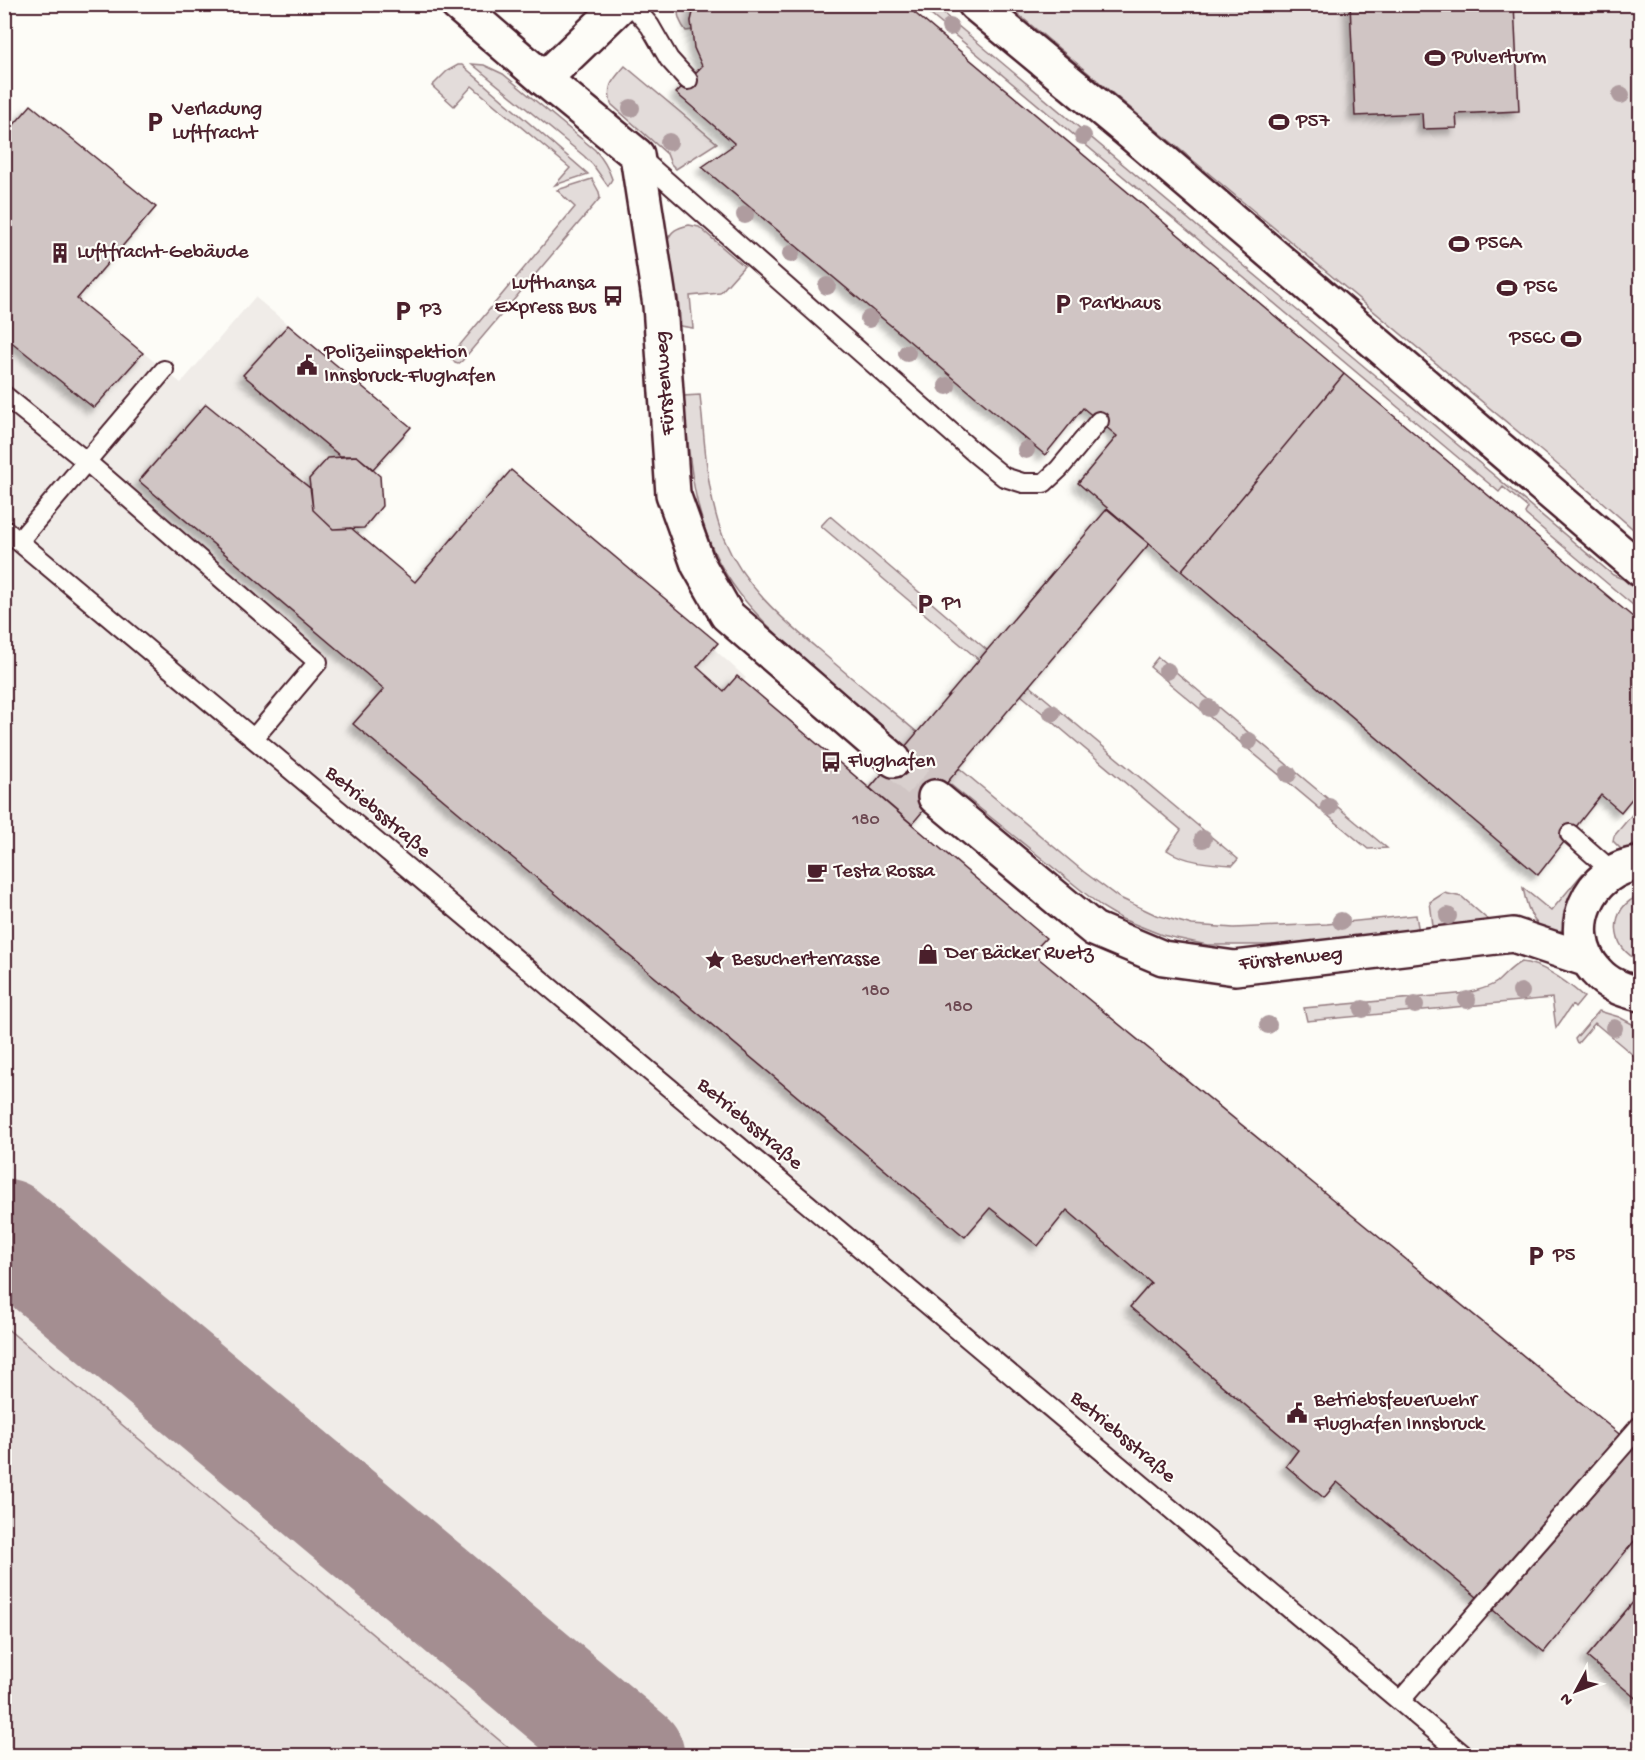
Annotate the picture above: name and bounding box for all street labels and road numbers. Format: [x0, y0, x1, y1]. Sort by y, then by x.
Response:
street label: Fürstenweg [650, 330, 682, 437]
street label: Betriebsstraße [318, 761, 436, 865]
street label: Fürstenweg [1237, 942, 1344, 978]
street label: Betriebsstraße [690, 1073, 808, 1177]
street label: Betriebsstraße [1063, 1386, 1181, 1490]

